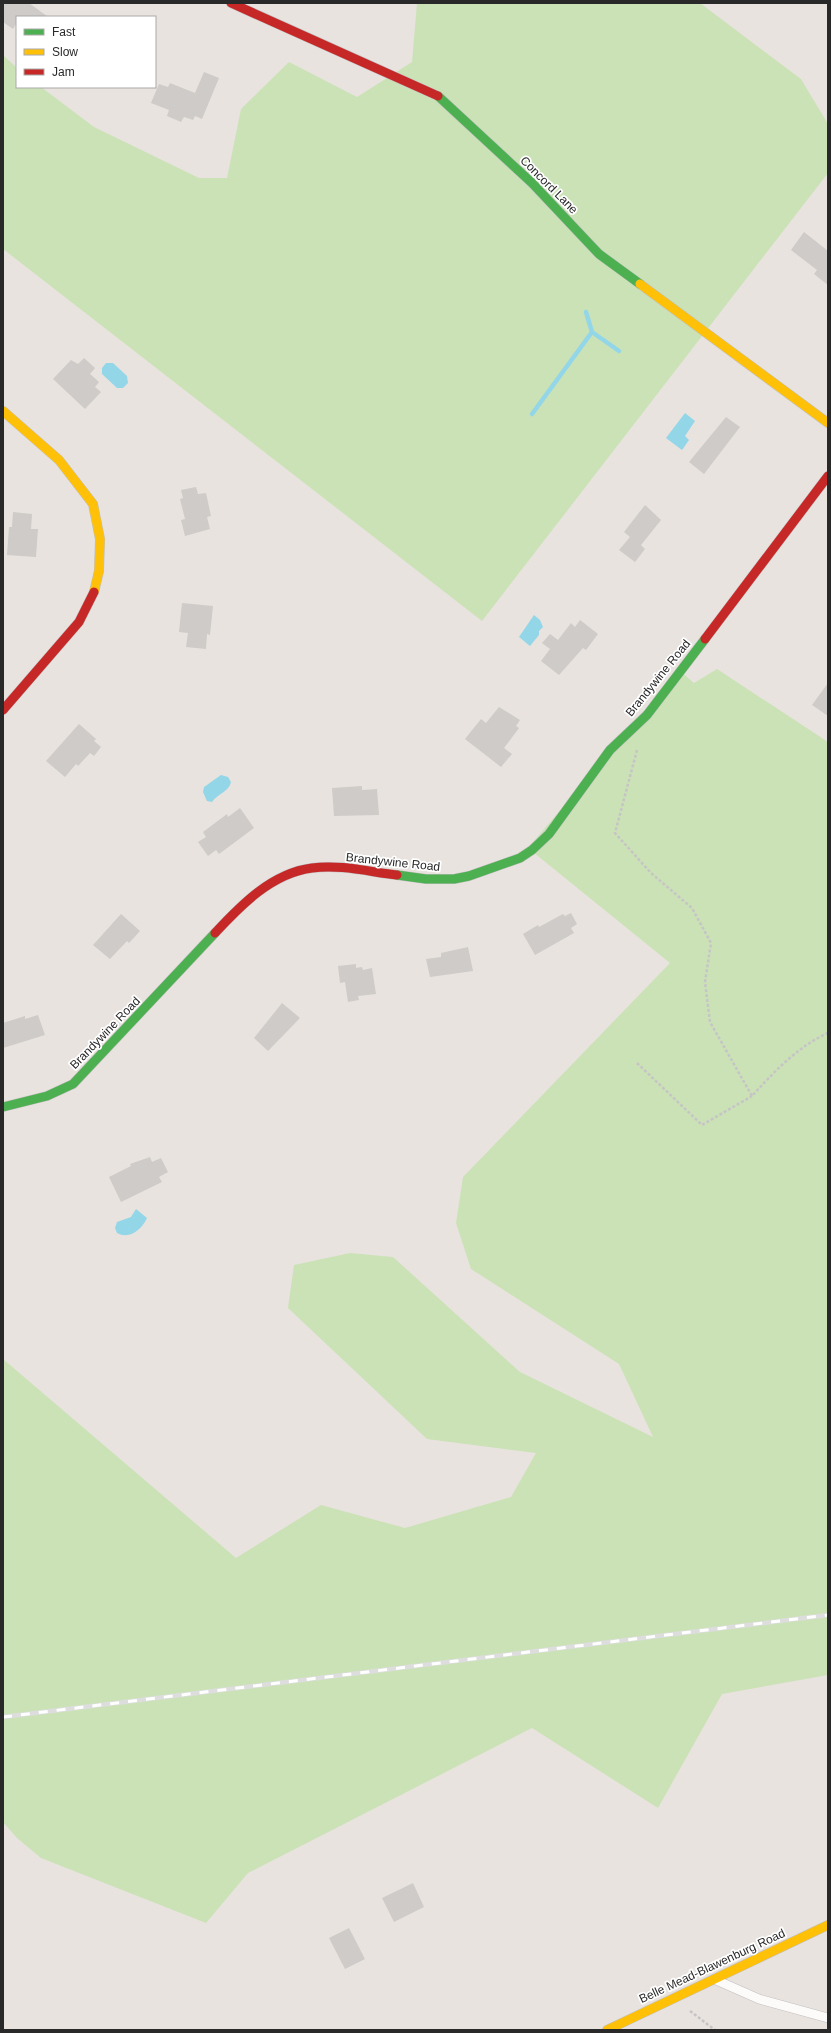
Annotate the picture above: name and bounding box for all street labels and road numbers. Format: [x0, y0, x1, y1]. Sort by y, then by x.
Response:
street label: Concord Lane [517, 153, 581, 217]
street label: Brandywine Road [623, 637, 693, 719]
street label: Brandywine Road [345, 850, 441, 874]
street label: Brandywine Road [67, 994, 143, 1072]
street label: Belle Mead-Blawenburg Road [637, 1926, 787, 2006]

